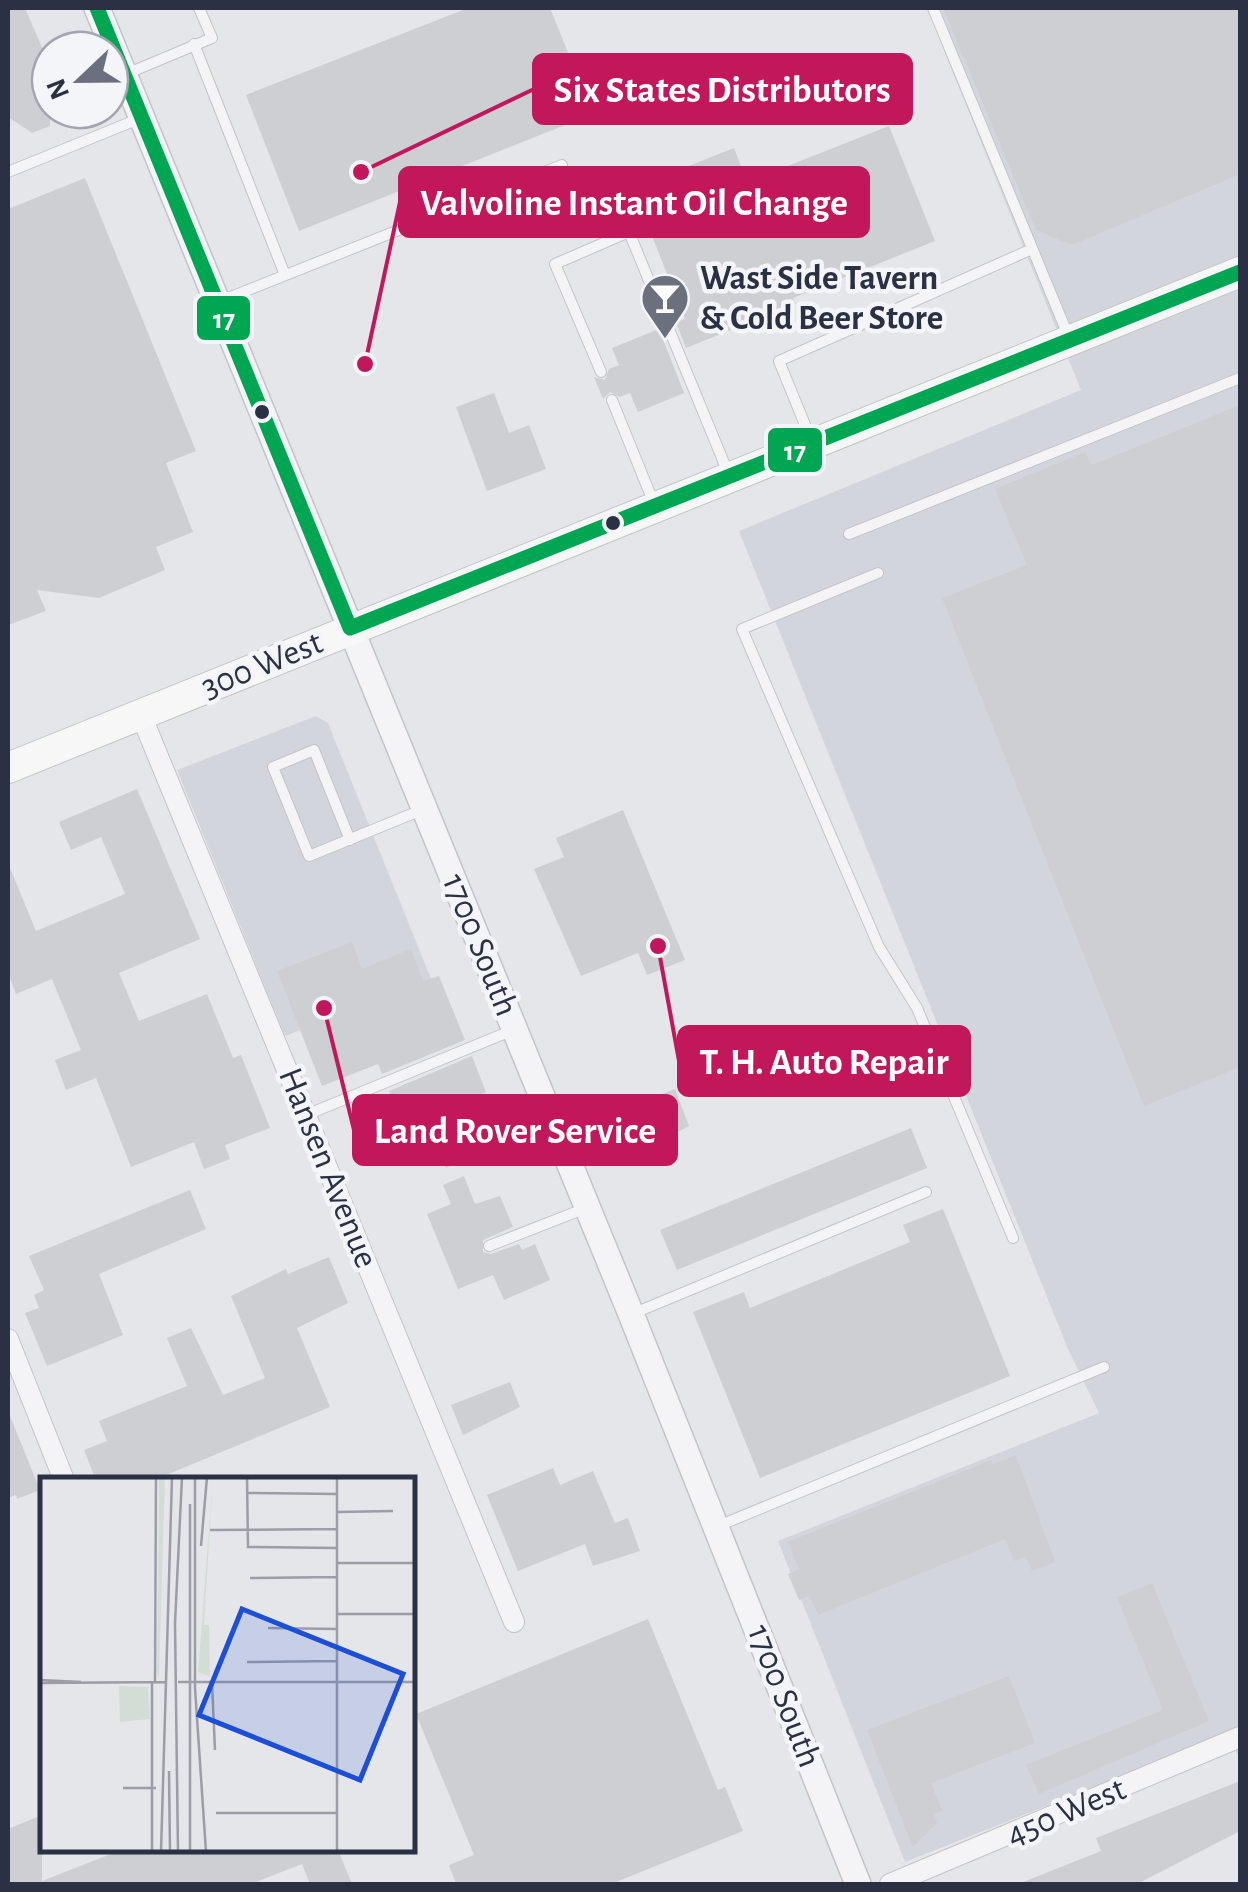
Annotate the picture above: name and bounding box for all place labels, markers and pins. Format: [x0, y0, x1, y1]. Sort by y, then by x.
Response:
callout: Six States Distributors [534, 55, 911, 123]
callout: Valvoline Instant Oil Change [400, 168, 868, 236]
place label: Wast Side Tavern & Cold Beer Store [700, 261, 943, 336]
bar icon: Wast Side Tavern & Cold Beer Store [639, 272, 691, 340]
unlabelled marker [252, 402, 272, 422]
unlabelled marker [603, 513, 623, 533]
callout: T. H. Auto Repair [679, 1027, 969, 1095]
callout: Land Rover Service [354, 1096, 676, 1164]

